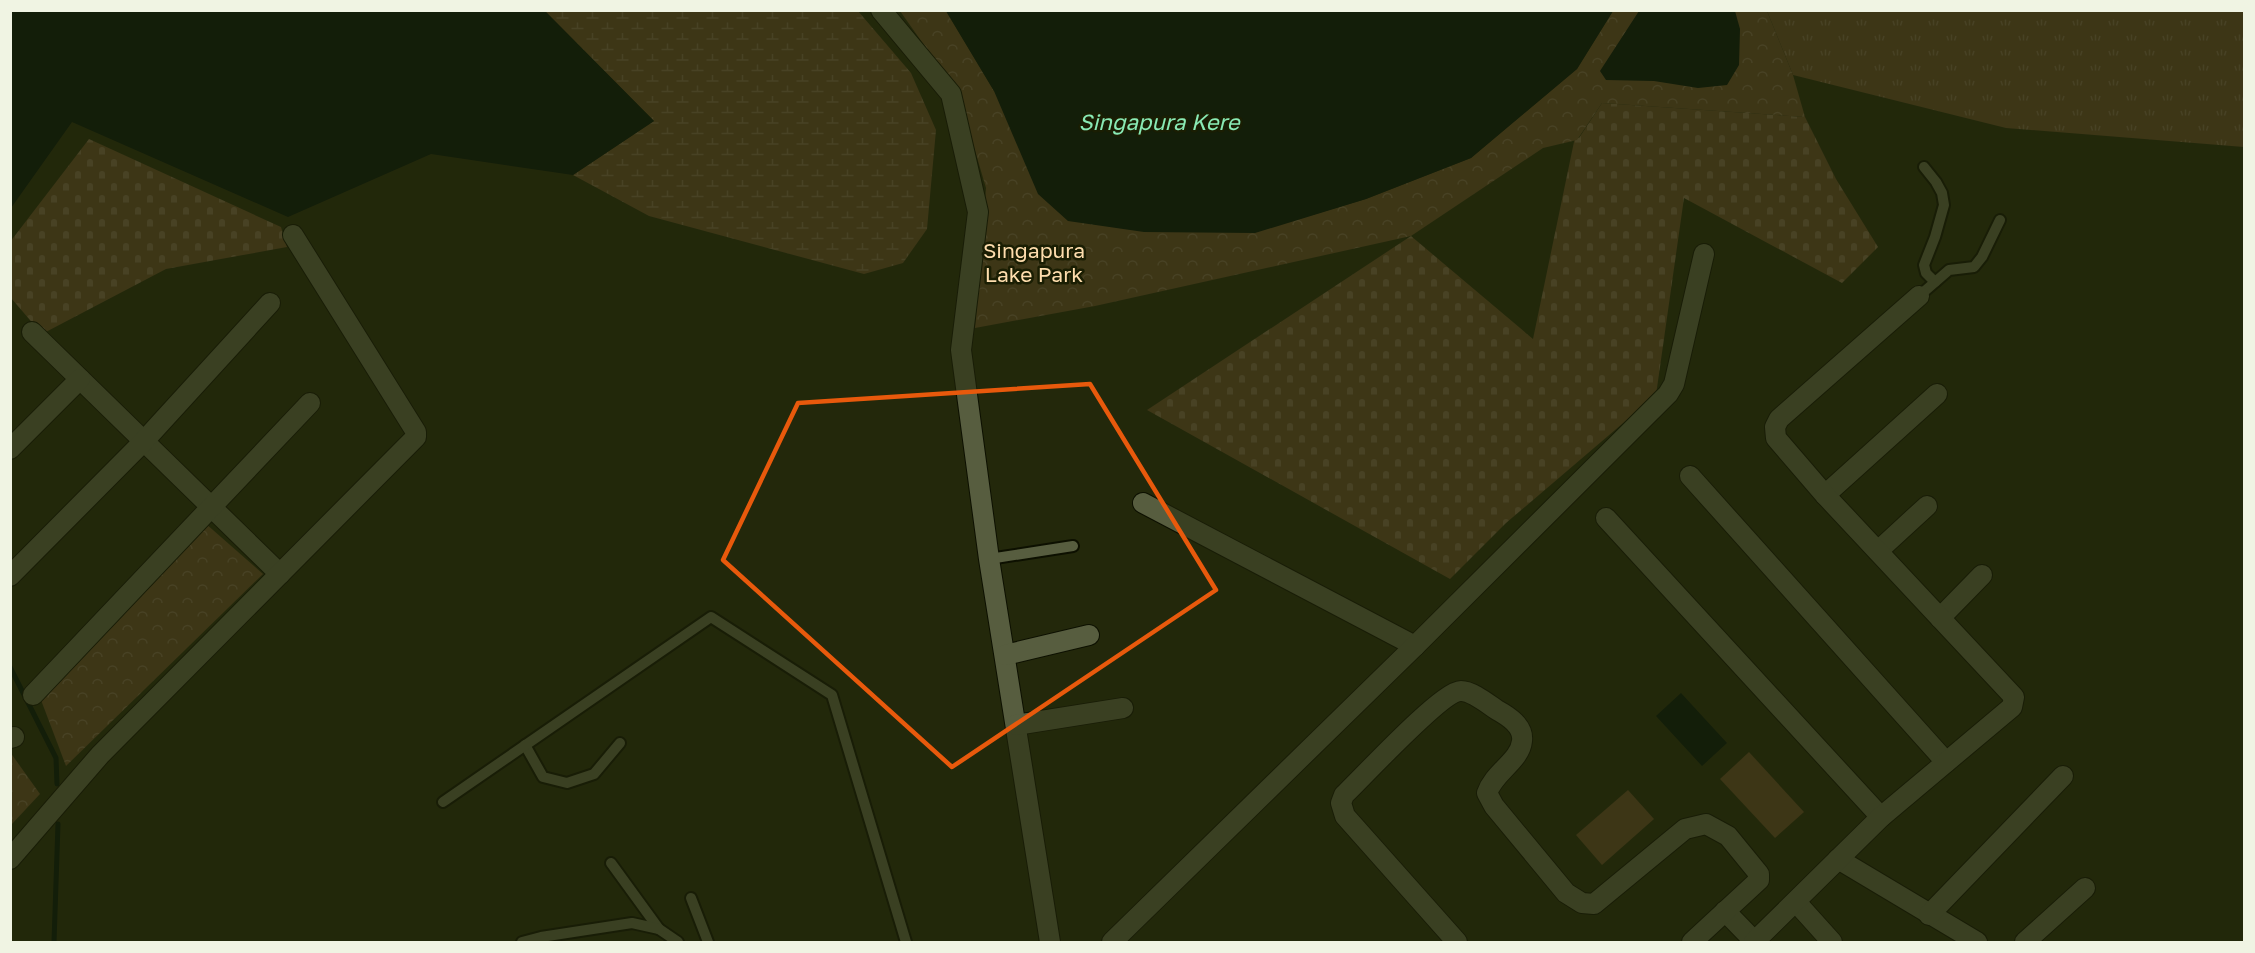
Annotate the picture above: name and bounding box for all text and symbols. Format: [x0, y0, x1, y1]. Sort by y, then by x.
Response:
water label: Singapura Kere [1078, 108, 1242, 135]
park label: Singapura Lake Park [983, 237, 1085, 287]

